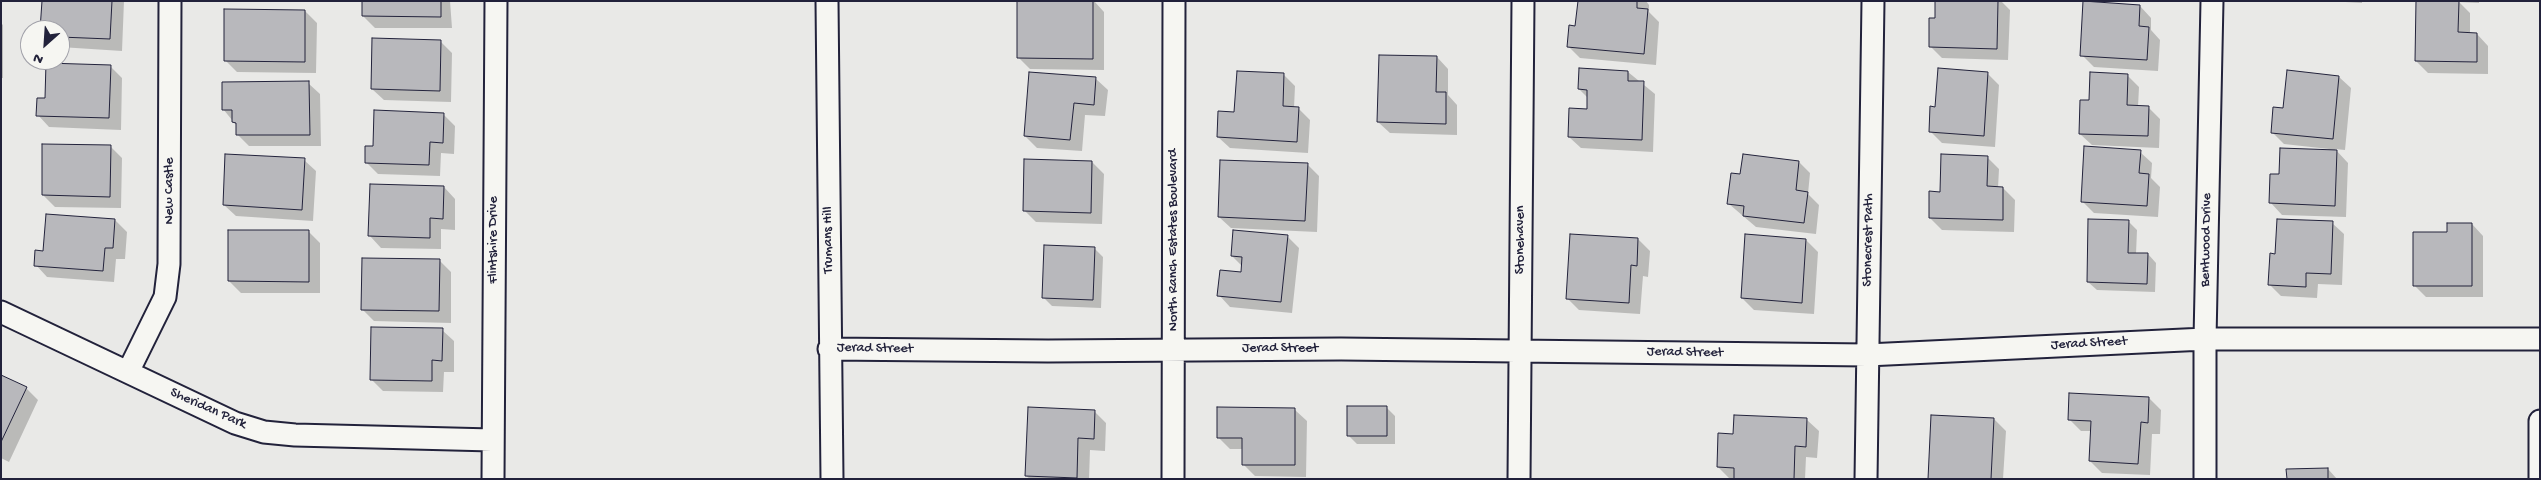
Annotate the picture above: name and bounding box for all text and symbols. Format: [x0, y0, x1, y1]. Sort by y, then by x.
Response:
north arrow [20, 20, 70, 70]
text: N [31, 48, 46, 68]
street label: North Ranch Estates Boulevard [1166, 149, 1182, 331]
street label: New Castle [162, 157, 178, 225]
street label: Stonecrest Path [1860, 193, 1878, 287]
street label: Bentwood Drive [2198, 193, 2216, 287]
street label: Flintshire Drive [486, 196, 502, 284]
street label: Stonehaven [1513, 206, 1529, 274]
street label: Trumans Hill [821, 207, 837, 273]
street label: Jerad Street [2051, 334, 2127, 354]
street label: Jerad Street [837, 340, 913, 358]
street label: Jerad Street [1242, 341, 1318, 357]
street label: Jerad Street [1647, 344, 1723, 362]
street label: Sheridan Park [167, 385, 249, 433]

